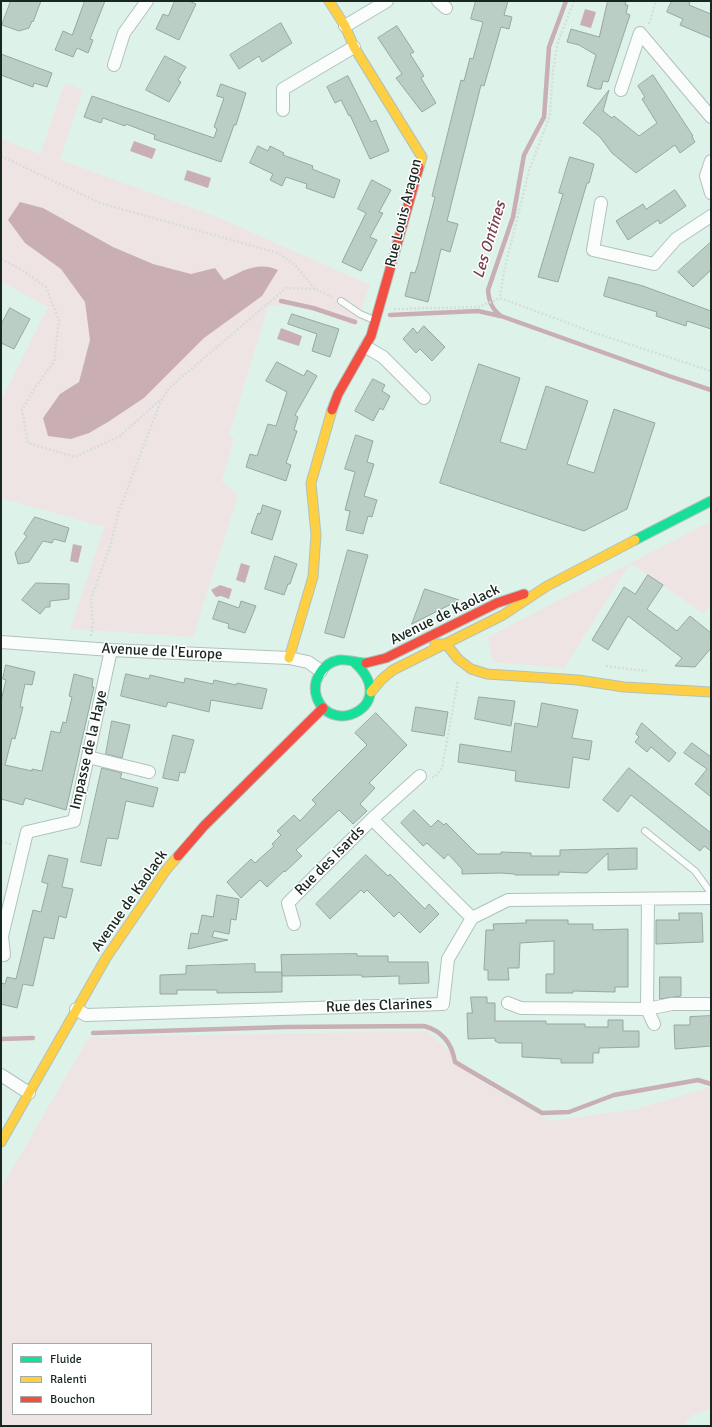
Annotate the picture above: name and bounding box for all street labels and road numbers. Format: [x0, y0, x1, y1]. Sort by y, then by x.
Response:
street label: Rue Louis Aragon [382, 157, 426, 269]
street label: Avenue de Kaolack [387, 581, 503, 649]
street label: Avenue de l'Europe [101, 640, 223, 664]
street label: Impasse de la Haye [67, 689, 111, 811]
street label: Rue des Isards [291, 822, 369, 900]
street label: Avenue de Kaolack [88, 847, 172, 955]
street label: Rue des Clarines [326, 995, 432, 1017]

